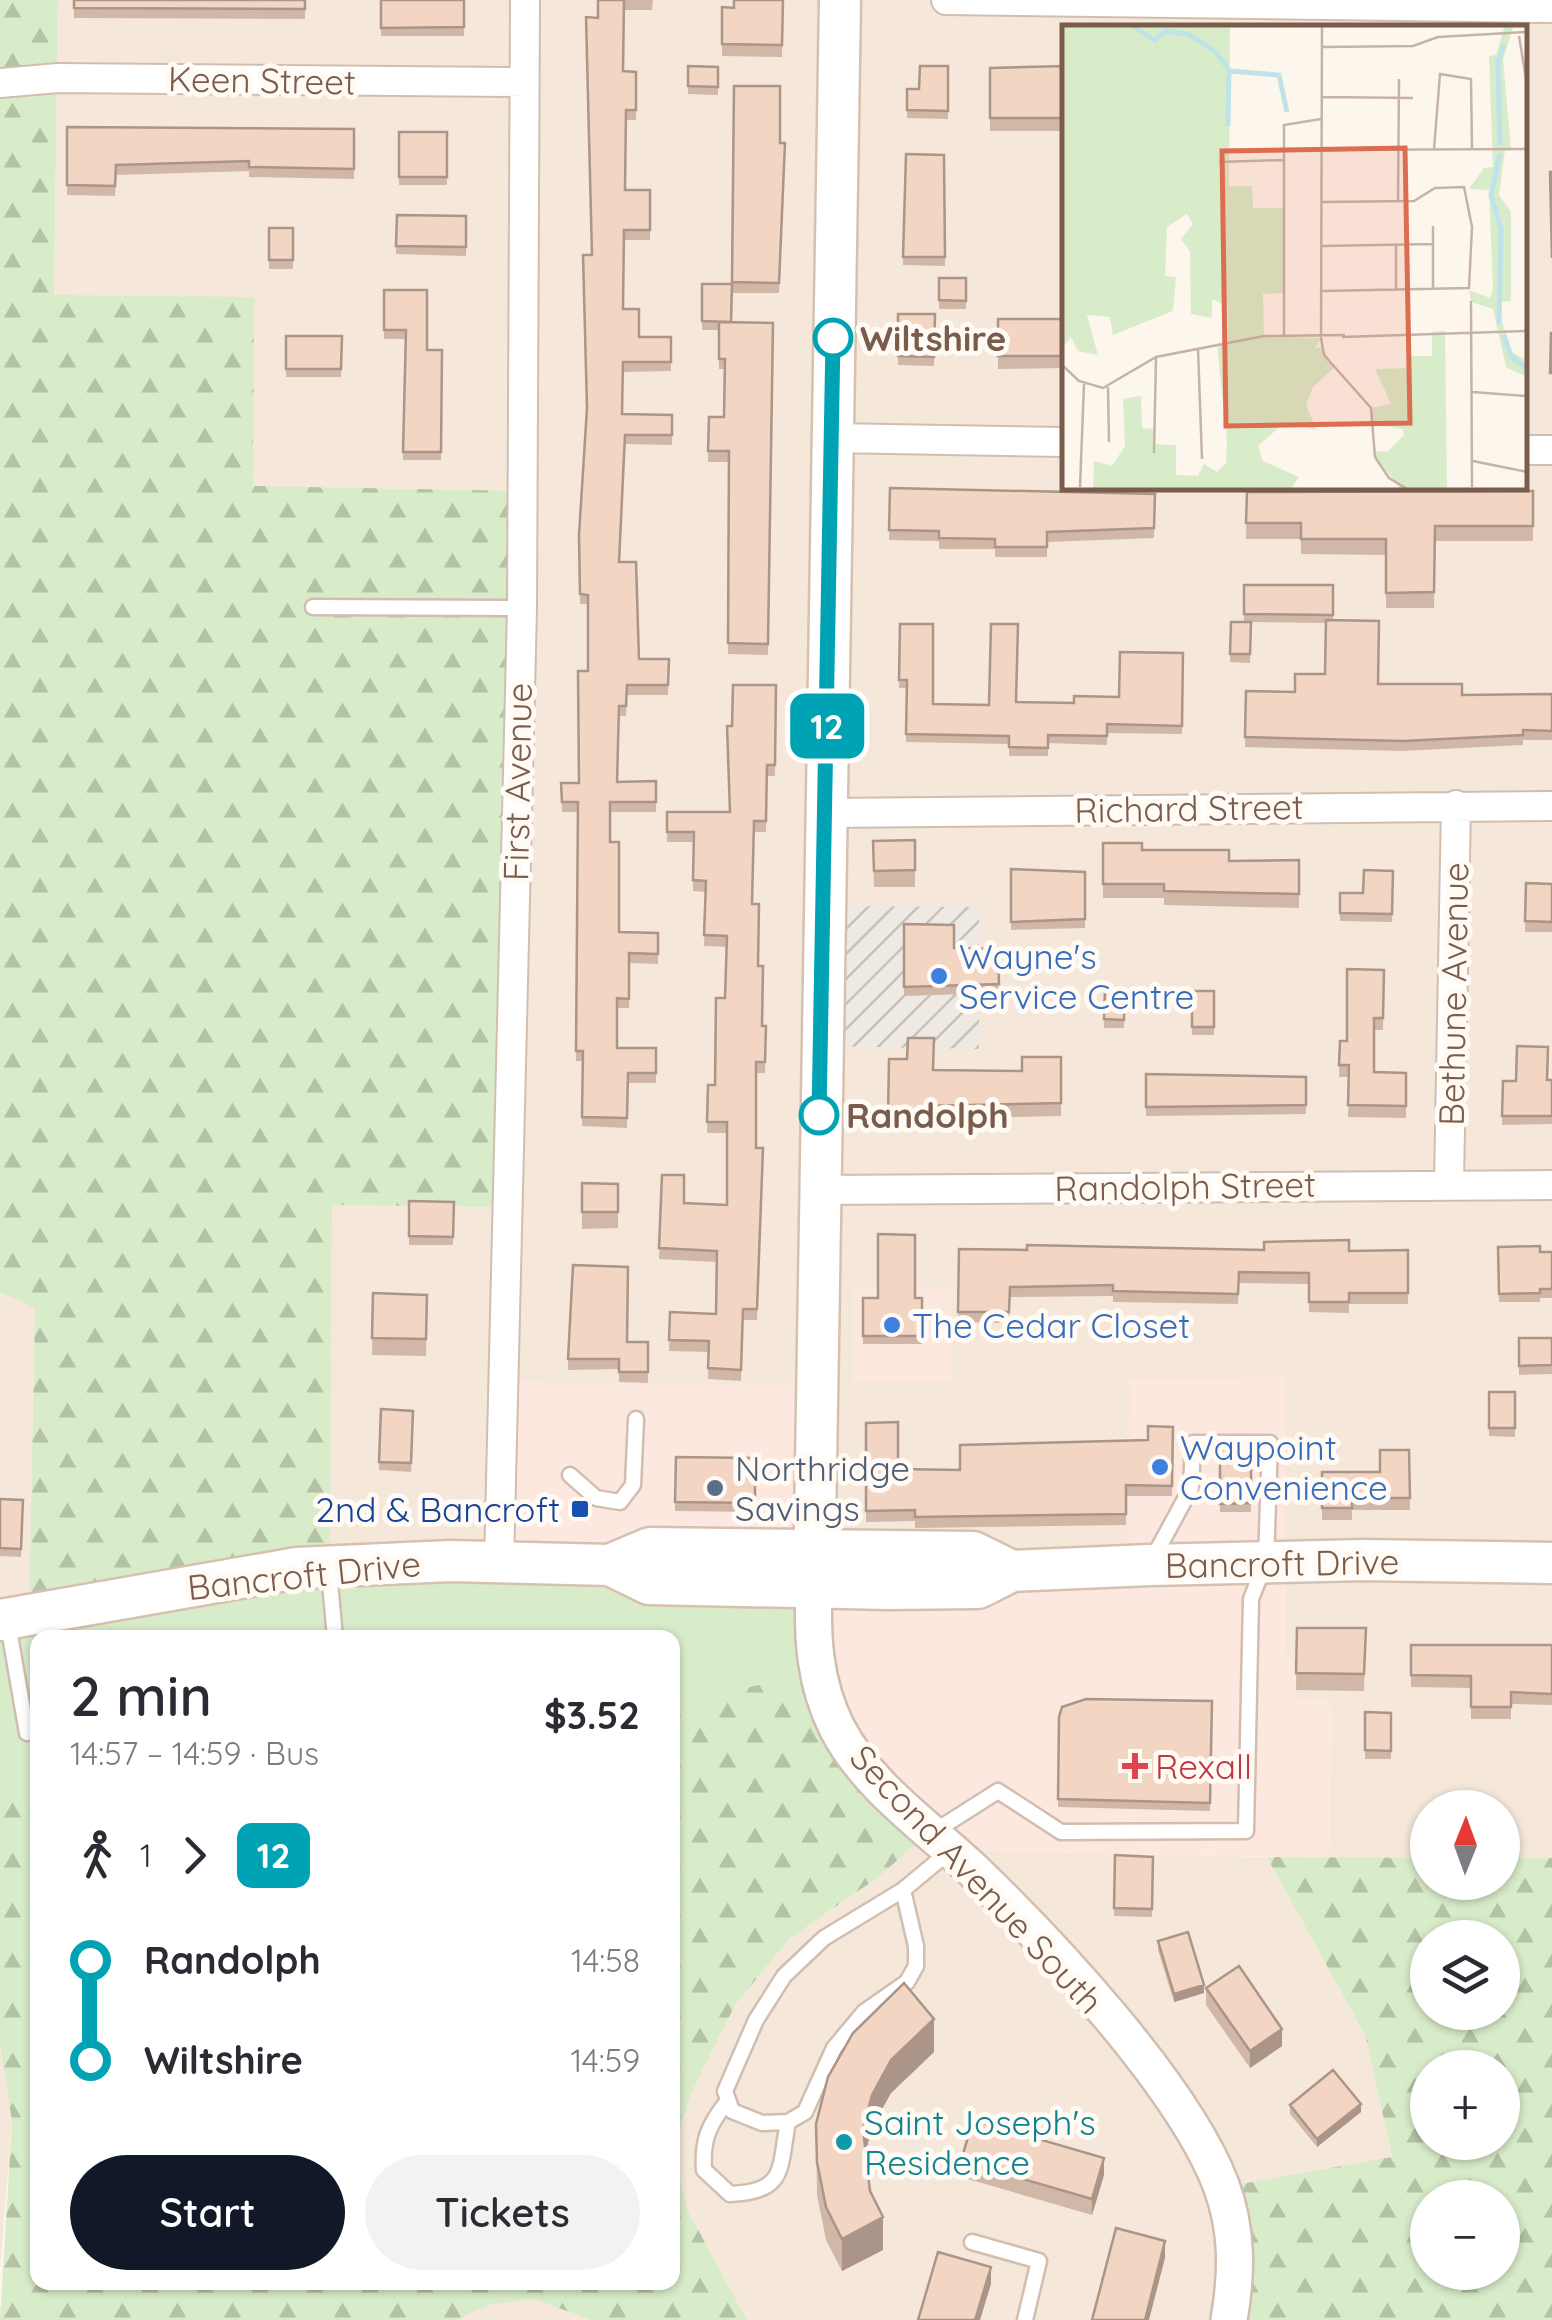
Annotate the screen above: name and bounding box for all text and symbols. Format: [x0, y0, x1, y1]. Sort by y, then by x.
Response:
inset map [1062, 25, 1527, 490]
street label: Keen Street [168, 56, 356, 104]
place label: Wiltshire [860, 316, 1006, 360]
marker: Wiltshire [814, 319, 852, 357]
street label: First Avenue [493, 682, 541, 882]
line badge: 12 [782, 694, 872, 758]
text: 12 [810, 704, 844, 748]
street label: Richard Street [1074, 784, 1304, 832]
street label: Bethune Avenue [1429, 862, 1477, 1126]
place label: Wayne's Service Centre [959, 934, 1194, 1018]
marker: Wayne's Service Centre [928, 965, 950, 987]
place label: Randolph [846, 1093, 1009, 1137]
marker: Randolph [800, 1096, 838, 1134]
street label: Randolph Street [1054, 1162, 1316, 1210]
place label: The Cedar Closet [912, 1303, 1190, 1347]
marker: The Cedar Closet [881, 1314, 903, 1336]
place label: Waypoint Convenience [1180, 1425, 1388, 1509]
place label: Northridge Savings [735, 1446, 910, 1530]
marker: Waypoint Convenience [1149, 1456, 1171, 1478]
marker: Northridge Savings [704, 1477, 726, 1499]
place label: 2nd & Bancroft [316, 1487, 560, 1531]
marker: 2nd & Bancroft [569, 1498, 591, 1520]
street label: Bancroft Drive [1164, 1539, 1400, 1587]
street label: Bancroft Drive [185, 1541, 423, 1609]
text: 2 min [70, 1661, 212, 1730]
text: $3.52 [544, 1691, 640, 1739]
text: 14:57 – 14:59 · Bus [70, 1733, 319, 1773]
street label: Second Avenue South [841, 1735, 1113, 2023]
place label: Rexall [1155, 1744, 1252, 1788]
marker: Rexall [1124, 1755, 1146, 1777]
north arrow [1410, 1790, 1520, 1900]
map controls [1410, 1790, 1520, 2290]
icon: walk [70, 1828, 125, 1883]
icon: forward [167, 1828, 222, 1883]
text: 12 [257, 1833, 290, 1877]
text: 1 [140, 1835, 152, 1875]
button: layers [1410, 1920, 1520, 2030]
text: Randolph [144, 1936, 321, 1984]
text: 14:58 [571, 1940, 640, 1980]
text: Wiltshire [144, 2036, 303, 2084]
text: 14:59 [570, 2040, 640, 2080]
button: + [1410, 2050, 1520, 2160]
place label: Saint Joseph's Residence [864, 2100, 1096, 2184]
marker: Saint Joseph's Residence [833, 2131, 855, 2153]
button: Start [70, 2155, 345, 2270]
button: Tickets [365, 2155, 640, 2270]
button: − [1410, 2180, 1520, 2290]

